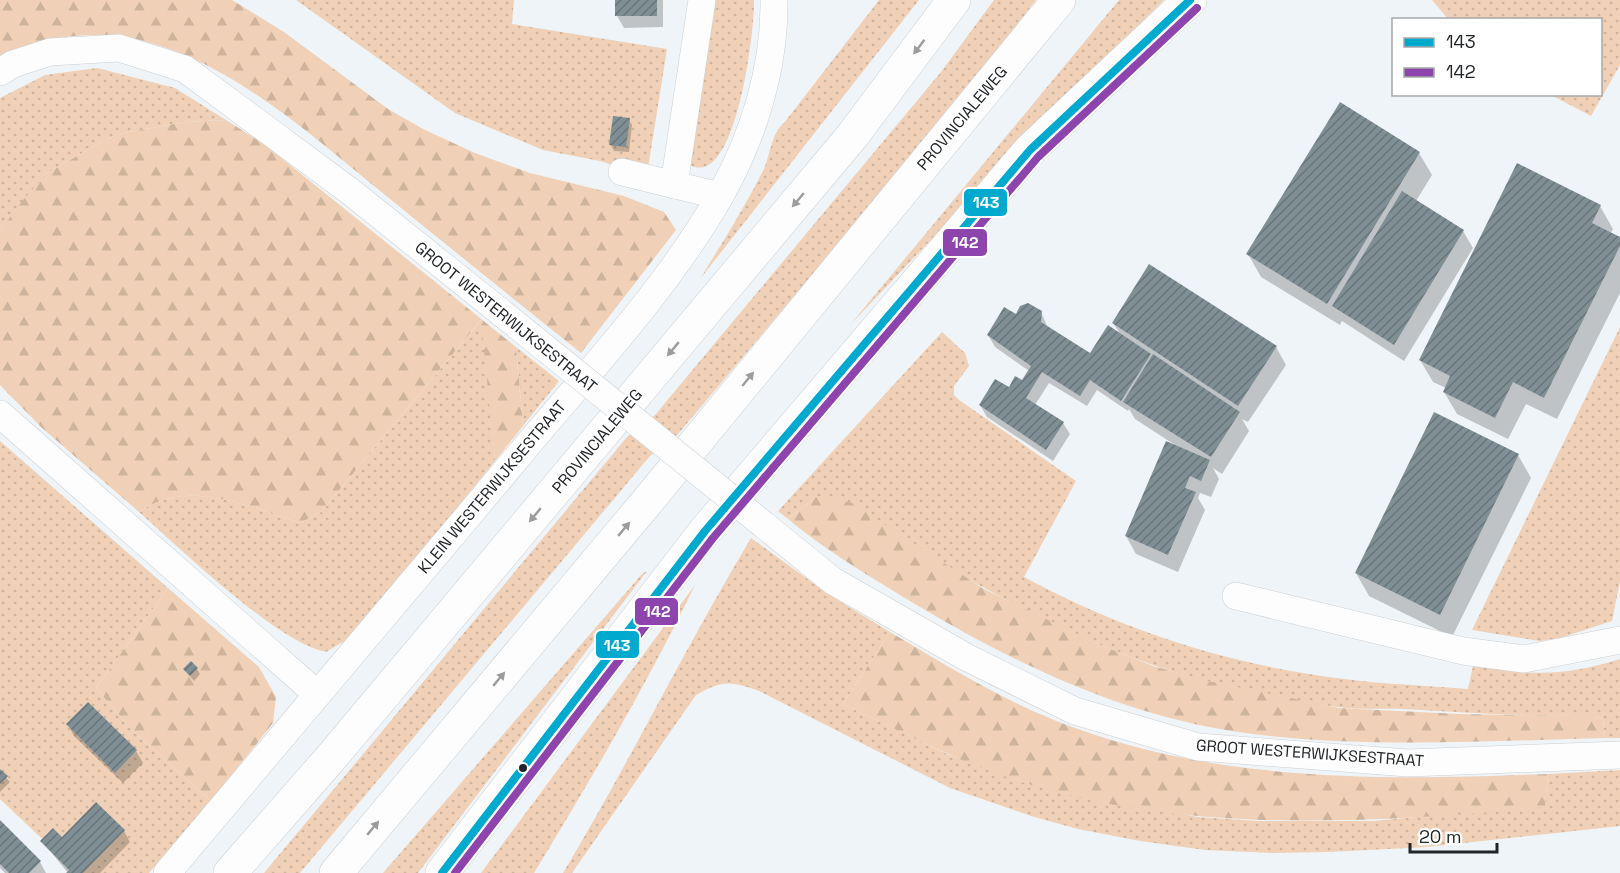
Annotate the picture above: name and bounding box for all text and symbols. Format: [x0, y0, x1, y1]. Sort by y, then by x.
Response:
legend [1392, 18, 1602, 96]
text: 143 [1446, 30, 1476, 53]
one-way arrow [913, 38, 925, 54]
text: 142 [1446, 60, 1476, 83]
street label: PROVINCIALEWEG [912, 61, 1012, 175]
line badge: 143 [963, 188, 1008, 217]
one-way arrow [792, 192, 805, 208]
text: 143 [972, 192, 1000, 213]
line badge: 142 [942, 228, 988, 257]
text: 142 [952, 232, 978, 253]
street label: GROOT WESTERWIJKSESTRAAT [411, 237, 601, 397]
one-way arrow [667, 341, 680, 357]
one-way arrow [741, 371, 754, 387]
street label: PROVINCIALEWEG [547, 384, 647, 498]
street label: KLEIN WESTERWIJKSESTRAAT [413, 396, 571, 578]
one-way arrow [528, 507, 541, 523]
one-way arrow [617, 522, 630, 537]
line badge: 142 [634, 597, 679, 626]
text: 142 [644, 601, 670, 622]
line badge: 143 [595, 630, 640, 659]
text: 143 [603, 635, 631, 656]
one-way arrow [492, 671, 505, 687]
street label: GROOT WESTERWIJKSESTRAAT [1195, 735, 1425, 771]
unlabelled marker [517, 762, 529, 774]
scale bar [1410, 816, 1497, 854]
one-way arrow [366, 821, 379, 836]
text: 20 m [1419, 825, 1462, 848]

